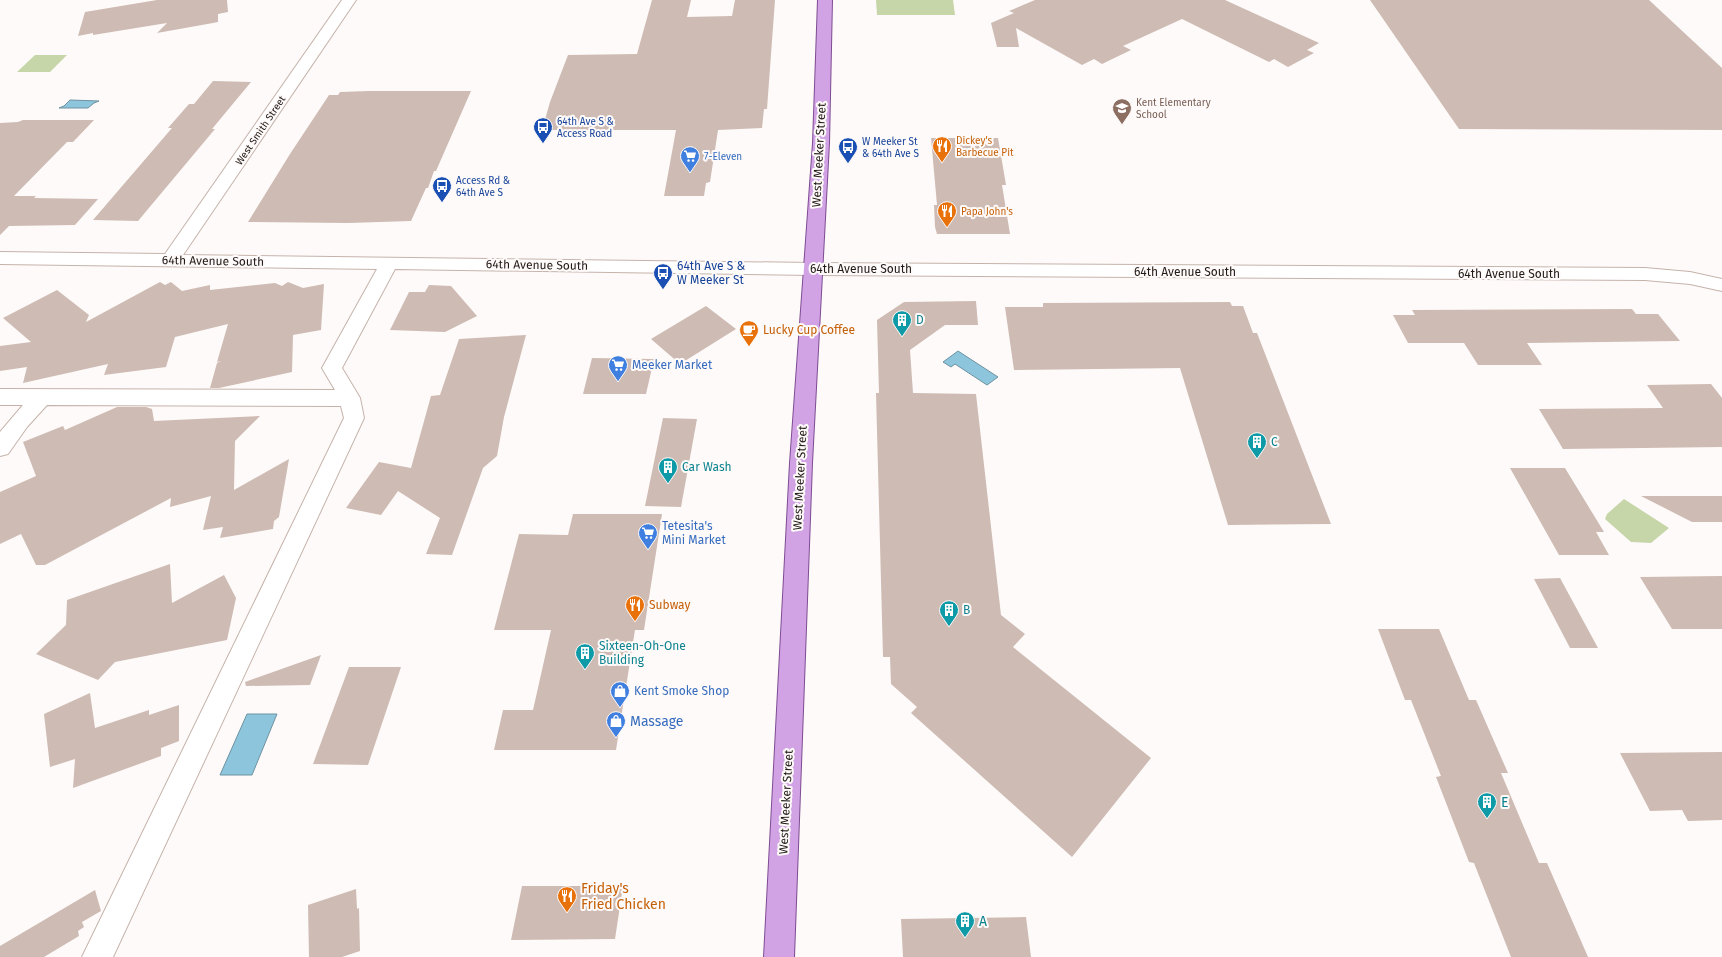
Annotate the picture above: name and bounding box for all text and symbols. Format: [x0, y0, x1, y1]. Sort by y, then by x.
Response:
street label: West Smith Street [233, 93, 289, 167]
school or university icon: Kent Elementary School [1111, 97, 1133, 125]
place label: Kent Elementary School [1136, 97, 1211, 121]
street label: West Meeker Street [809, 102, 829, 208]
bus stop icon: 64th Ave S & Access Road [532, 116, 554, 144]
place label: 64th Ave S & Access Road [557, 116, 614, 140]
restaurant icon: Dickey's Barbecue Pit [931, 135, 953, 163]
place label: Dickey's Barbecue Pit [956, 135, 1014, 159]
bus stop icon: W Meeker St & 64th Ave S [837, 136, 859, 164]
place label: W Meeker St & 64th Ave S [862, 136, 919, 160]
supermarket icon: 7-Eleven [679, 145, 701, 173]
place label: 7-Eleven [704, 151, 742, 163]
bus stop icon: Access Rd & 64th Ave S [431, 175, 453, 203]
place label: Access Rd & 64th Ave S [456, 175, 510, 199]
restaurant icon: Papa John's [936, 200, 958, 228]
place label: Papa John's [961, 206, 1013, 218]
street label: 64th Avenue South [162, 253, 264, 269]
street label: 64th Avenue South [486, 257, 588, 273]
place label: 64th Ave S & W Meeker St [677, 259, 745, 287]
bus stop icon: 64th Ave S & W Meeker St [652, 262, 674, 290]
street label: 64th Avenue South [810, 262, 912, 276]
street label: 64th Avenue South [1134, 265, 1236, 279]
street label: 64th Avenue South [1458, 267, 1560, 281]
building icon: D [891, 309, 913, 337]
place label: D [916, 313, 924, 327]
cafe icon: Lucky Cup Coffee [738, 319, 760, 347]
place label: Lucky Cup Coffee [763, 323, 855, 337]
supermarket icon: Meeker Market [607, 354, 629, 382]
place label: Meeker Market [632, 358, 713, 372]
street label: West Meeker Street [790, 425, 810, 531]
building icon: C [1246, 431, 1268, 459]
place label: C [1271, 435, 1278, 449]
building icon: Car Wash [657, 456, 679, 484]
place label: Car Wash [682, 460, 732, 474]
place label: Tetesita's Mini Market [662, 519, 726, 547]
supermarket icon: Tetesita's Mini Market [637, 522, 659, 550]
restaurant icon: Subway [624, 594, 646, 622]
place label: Subway [649, 598, 690, 612]
building icon: B [938, 599, 960, 627]
place label: B [963, 603, 970, 617]
place label: Sixteen-Oh-One Building [599, 639, 686, 667]
building icon: Sixteen-Oh-One Building [574, 642, 596, 670]
shop icon: Kent Smoke Shop [609, 680, 631, 708]
place label: Kent Smoke Shop [634, 684, 729, 698]
shop icon: Massage [605, 710, 627, 738]
place label: Massage [630, 713, 683, 730]
street label: West Meeker Street [776, 749, 796, 855]
building icon: E [1476, 791, 1498, 819]
place label: E [1501, 794, 1509, 811]
place label: Friday's Fried Chicken [581, 880, 666, 913]
restaurant icon: Friday's Fried Chicken [556, 885, 578, 913]
building icon: A [954, 910, 976, 938]
place label: A [979, 913, 987, 930]

